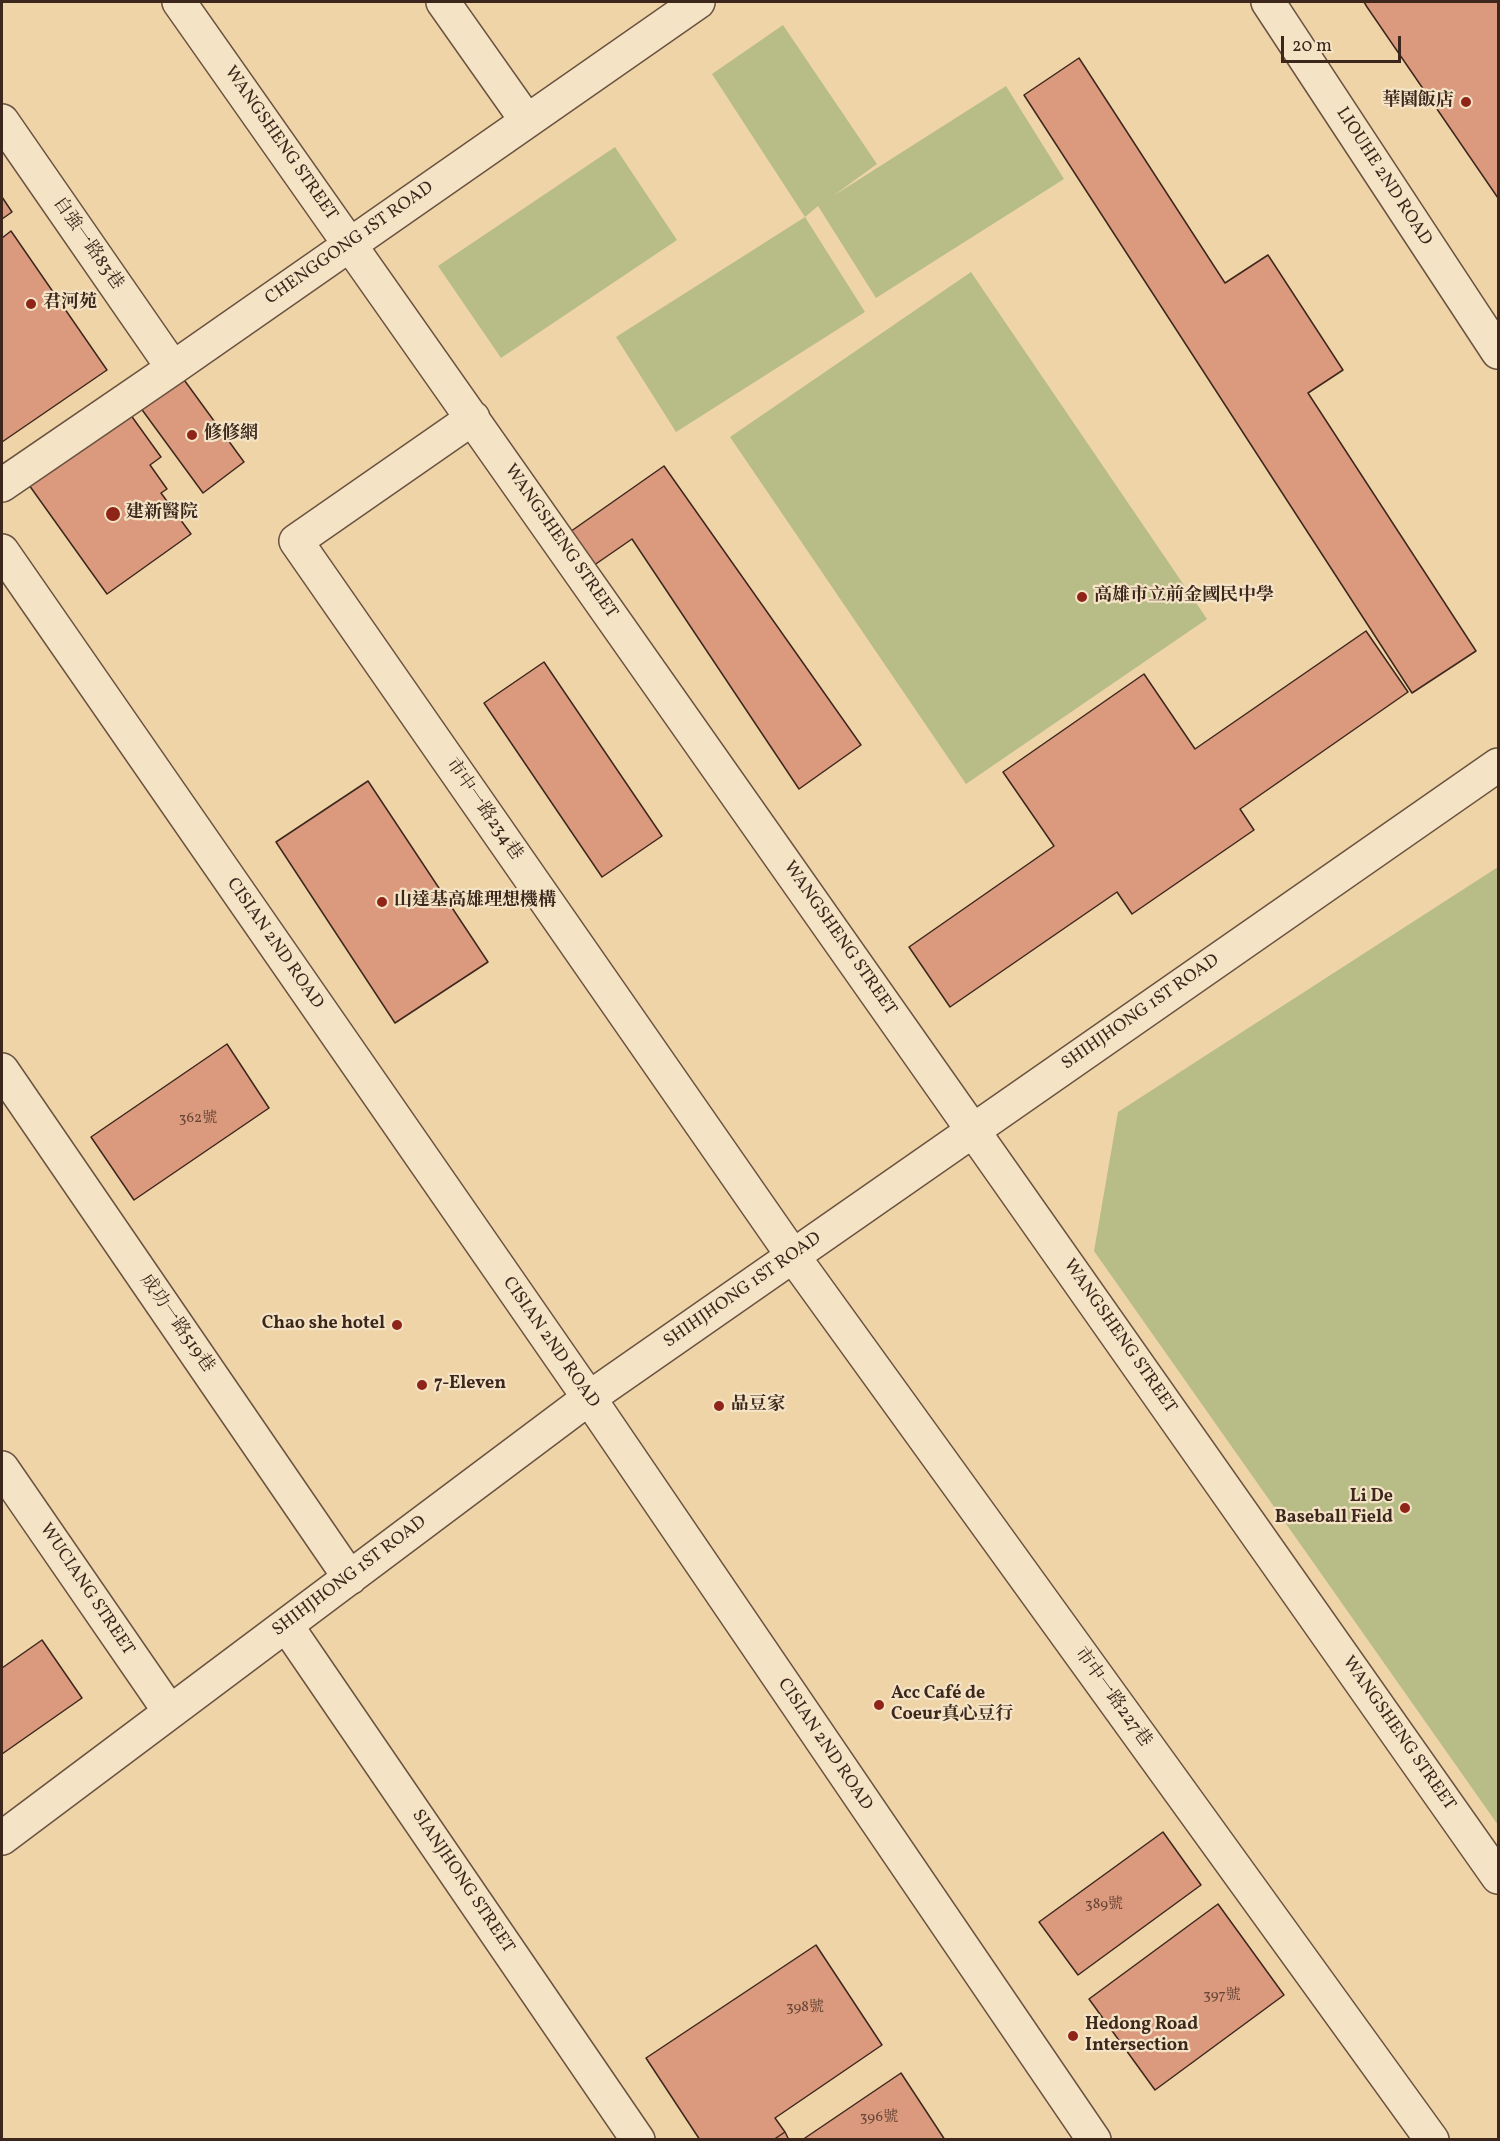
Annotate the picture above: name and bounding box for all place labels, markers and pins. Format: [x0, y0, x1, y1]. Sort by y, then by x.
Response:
place label: 華園飯店 [1382, 91, 1454, 113]
marker: 華園飯店 [1459, 95, 1473, 109]
place label: 君河苑 [43, 293, 97, 315]
marker: 君河苑 [24, 297, 38, 311]
place label: 修修網 [204, 424, 258, 446]
marker: 修修網 [185, 428, 199, 442]
place label: 建新醫院 [126, 503, 198, 525]
marker: 建新醫院 [104, 505, 122, 523]
place label: 高雄市立前金國民中學 [1094, 586, 1274, 608]
marker: 高雄市立前金國民中學 [1075, 590, 1089, 604]
place label: 山達基高雄理想機構 [394, 891, 556, 913]
marker: 山達基高雄理想機構 [375, 895, 389, 909]
place label: Chao she hotel [262, 1314, 385, 1336]
marker: Chao she hotel [390, 1318, 404, 1332]
place label: 7-Eleven [434, 1374, 506, 1396]
marker: 7-Eleven [415, 1378, 429, 1392]
place label: 品豆家 [731, 1395, 785, 1417]
marker: 品豆家 [712, 1399, 726, 1413]
place label: Li De Baseball Field [1275, 1487, 1393, 1530]
marker: Li De Baseball Field [1398, 1501, 1412, 1515]
place label: Acc Café de Coeur真心豆行 [891, 1684, 1014, 1726]
marker: Acc Café de Coeur真心豆行 [872, 1698, 886, 1712]
place label: Hedong Road Intersection [1085, 2015, 1198, 2058]
marker: Hedong Road Intersection [1066, 2029, 1080, 2043]

